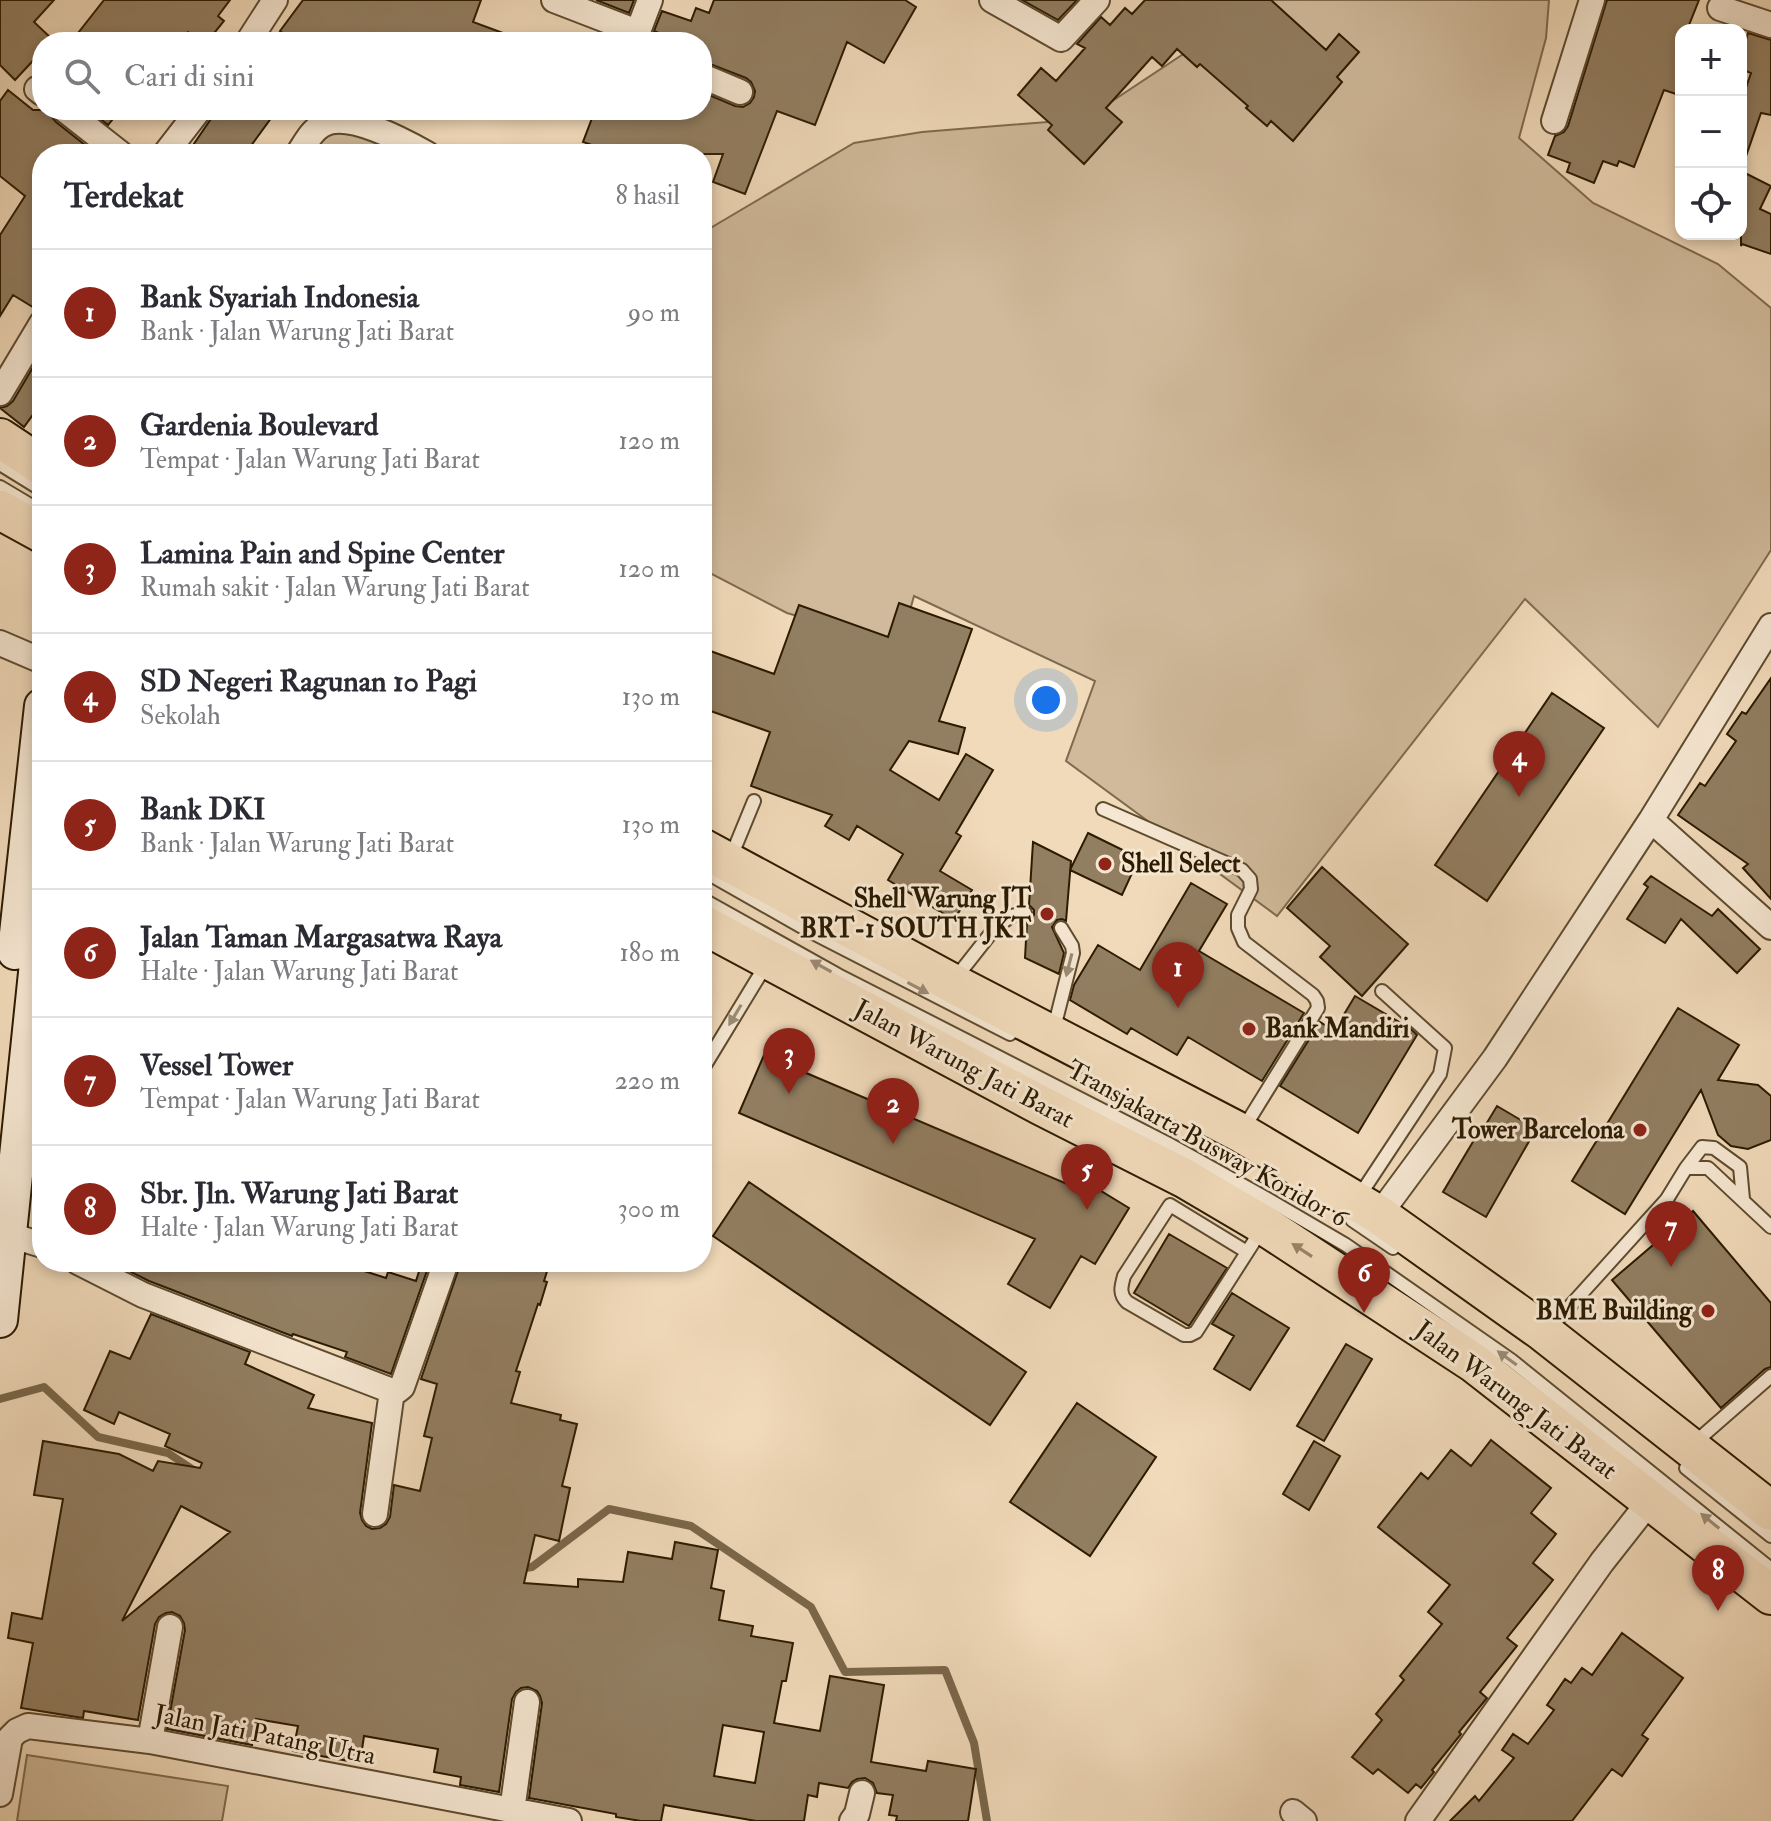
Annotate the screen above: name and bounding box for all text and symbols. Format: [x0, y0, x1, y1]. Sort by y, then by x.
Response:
map controls [1675, 24, 1747, 240]
button: + [1675, 24, 1747, 96]
search box [32, 32, 712, 120]
icon: search [60, 54, 104, 98]
text: Cari di sini [124, 58, 254, 95]
button: − [1675, 96, 1747, 168]
button: locate [1675, 168, 1747, 240]
text: Terdekat [64, 175, 184, 218]
text: 8 hasil [616, 180, 680, 212]
text: Bank Syariah Indonesia [140, 279, 419, 316]
text: 1 [85, 297, 95, 329]
text: 90 m [628, 297, 680, 329]
text: Bank · Jalan Warung Jati Barat [140, 316, 454, 348]
text: Gardenia Boulevard [140, 407, 379, 444]
text: 2 [83, 425, 97, 457]
text: 120 m [619, 425, 680, 457]
text: Tempat · Jalan Warung Jati Barat [140, 444, 480, 476]
text: Lamina Pain and Spine Center [140, 535, 504, 572]
text: 3 [85, 553, 95, 585]
text: 120 m [619, 553, 680, 585]
text: Rumah sakit · Jalan Warung Jati Barat [140, 572, 530, 604]
text: SD Negeri Ragunan 10 Pagi [140, 663, 477, 700]
your location [1026, 680, 1066, 720]
text: 4 [83, 681, 97, 713]
text: 130 m [622, 681, 680, 713]
text: Sekolah [140, 700, 221, 732]
pin: 4 [1493, 731, 1545, 797]
text: Bank DKI [140, 791, 265, 828]
text: 5 [84, 809, 96, 841]
text: 130 m [622, 809, 680, 841]
text: Bank · Jalan Warung Jati Barat [140, 828, 454, 860]
place label: Shell Select [1121, 848, 1241, 880]
marker: Shell Select [1096, 855, 1114, 873]
place label: Shell Warung JT BRT-1 SOUTH JKT [800, 883, 1032, 945]
marker: Shell Warung JT BRT-1 SOUTH JKT [1038, 905, 1056, 923]
text: Jalan Taman Margasatwa Raya [140, 919, 502, 956]
text: 6 [83, 937, 97, 969]
text: 180 m [620, 937, 680, 969]
pin: 1 [1152, 942, 1204, 1008]
one-way arrow [1063, 953, 1075, 978]
text: Halte · Jalan Warung Jati Barat [140, 956, 458, 988]
one-way arrow [809, 959, 832, 972]
one-way arrow [907, 980, 929, 994]
street label: Jalan Warung Jati Barat [848, 992, 1079, 1136]
one-way arrow [728, 1004, 742, 1026]
place label: Bank Mandiri [1265, 1013, 1409, 1045]
marker: Bank Mandiri [1240, 1020, 1258, 1038]
pin: 3 [763, 1028, 815, 1094]
text: Vessel Tower [140, 1047, 293, 1084]
street label: Transjakarta Busway Koridor 6 [1061, 1053, 1355, 1236]
text: 7 [84, 1065, 96, 1097]
text: 220 m [615, 1065, 680, 1097]
pin: 2 [867, 1078, 919, 1144]
text: Tempat · Jalan Warung Jati Barat [140, 1084, 480, 1116]
place label: Tower Barcelona [1451, 1114, 1625, 1146]
marker: Tower Barcelona [1631, 1121, 1649, 1139]
pin: 5 [1061, 1144, 1113, 1210]
text: Sbr. Jln. Warung Jati Barat [140, 1175, 458, 1212]
text: 8 [84, 1193, 96, 1225]
text: 300 m [618, 1193, 680, 1225]
pin: 7 [1645, 1201, 1697, 1267]
text: Halte · Jalan Warung Jati Barat [140, 1212, 458, 1244]
one-way arrow [1292, 1243, 1313, 1258]
pin: 6 [1338, 1247, 1390, 1313]
place label: BME Building [1536, 1295, 1693, 1328]
marker: BME Building [1699, 1302, 1717, 1320]
street label: Jalan Warung Jati Barat [1408, 1313, 1623, 1486]
one-way arrow [1497, 1350, 1518, 1366]
one-way arrow [1700, 1513, 1720, 1530]
pin: 8 [1692, 1545, 1744, 1611]
street label: Jalan Jati Patang Utra [151, 1698, 379, 1772]

